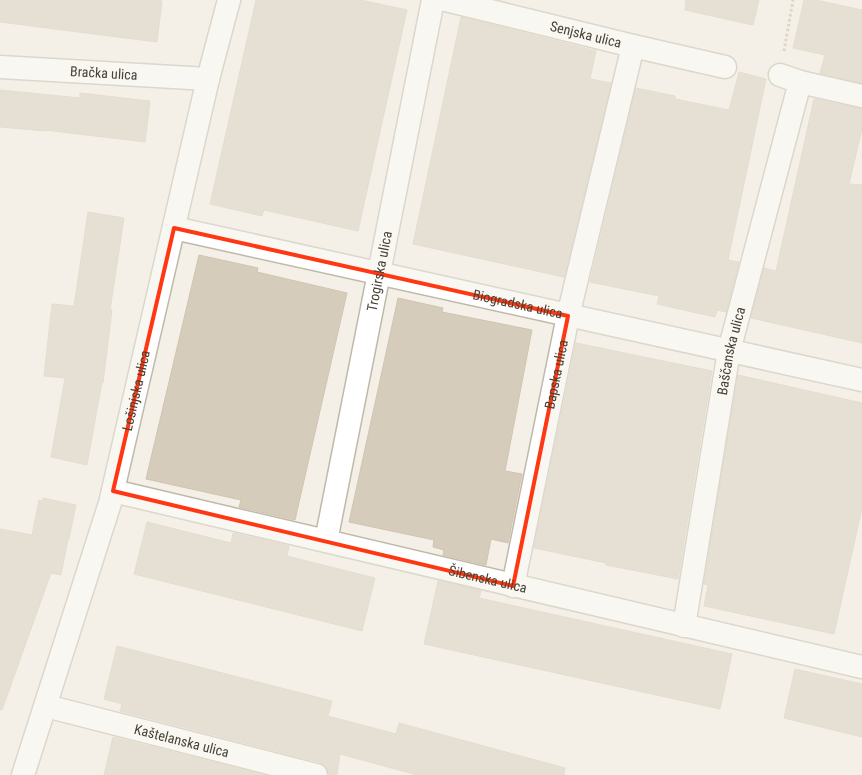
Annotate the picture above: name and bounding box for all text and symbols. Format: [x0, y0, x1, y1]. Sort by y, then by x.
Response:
street label: Senjska ulica [549, 18, 623, 51]
street label: Bračka ulica [70, 63, 138, 83]
street label: Trogirska ulica [364, 230, 395, 313]
street label: Biogradska ulica [471, 286, 564, 322]
street label: Baščanska ulica [714, 305, 748, 396]
street label: Bapska ulica [541, 338, 571, 410]
street label: Lošinjska ulica [119, 349, 153, 432]
street label: Šibenska ulica [447, 561, 528, 596]
street label: Kaštelanska ulica [133, 721, 231, 760]

